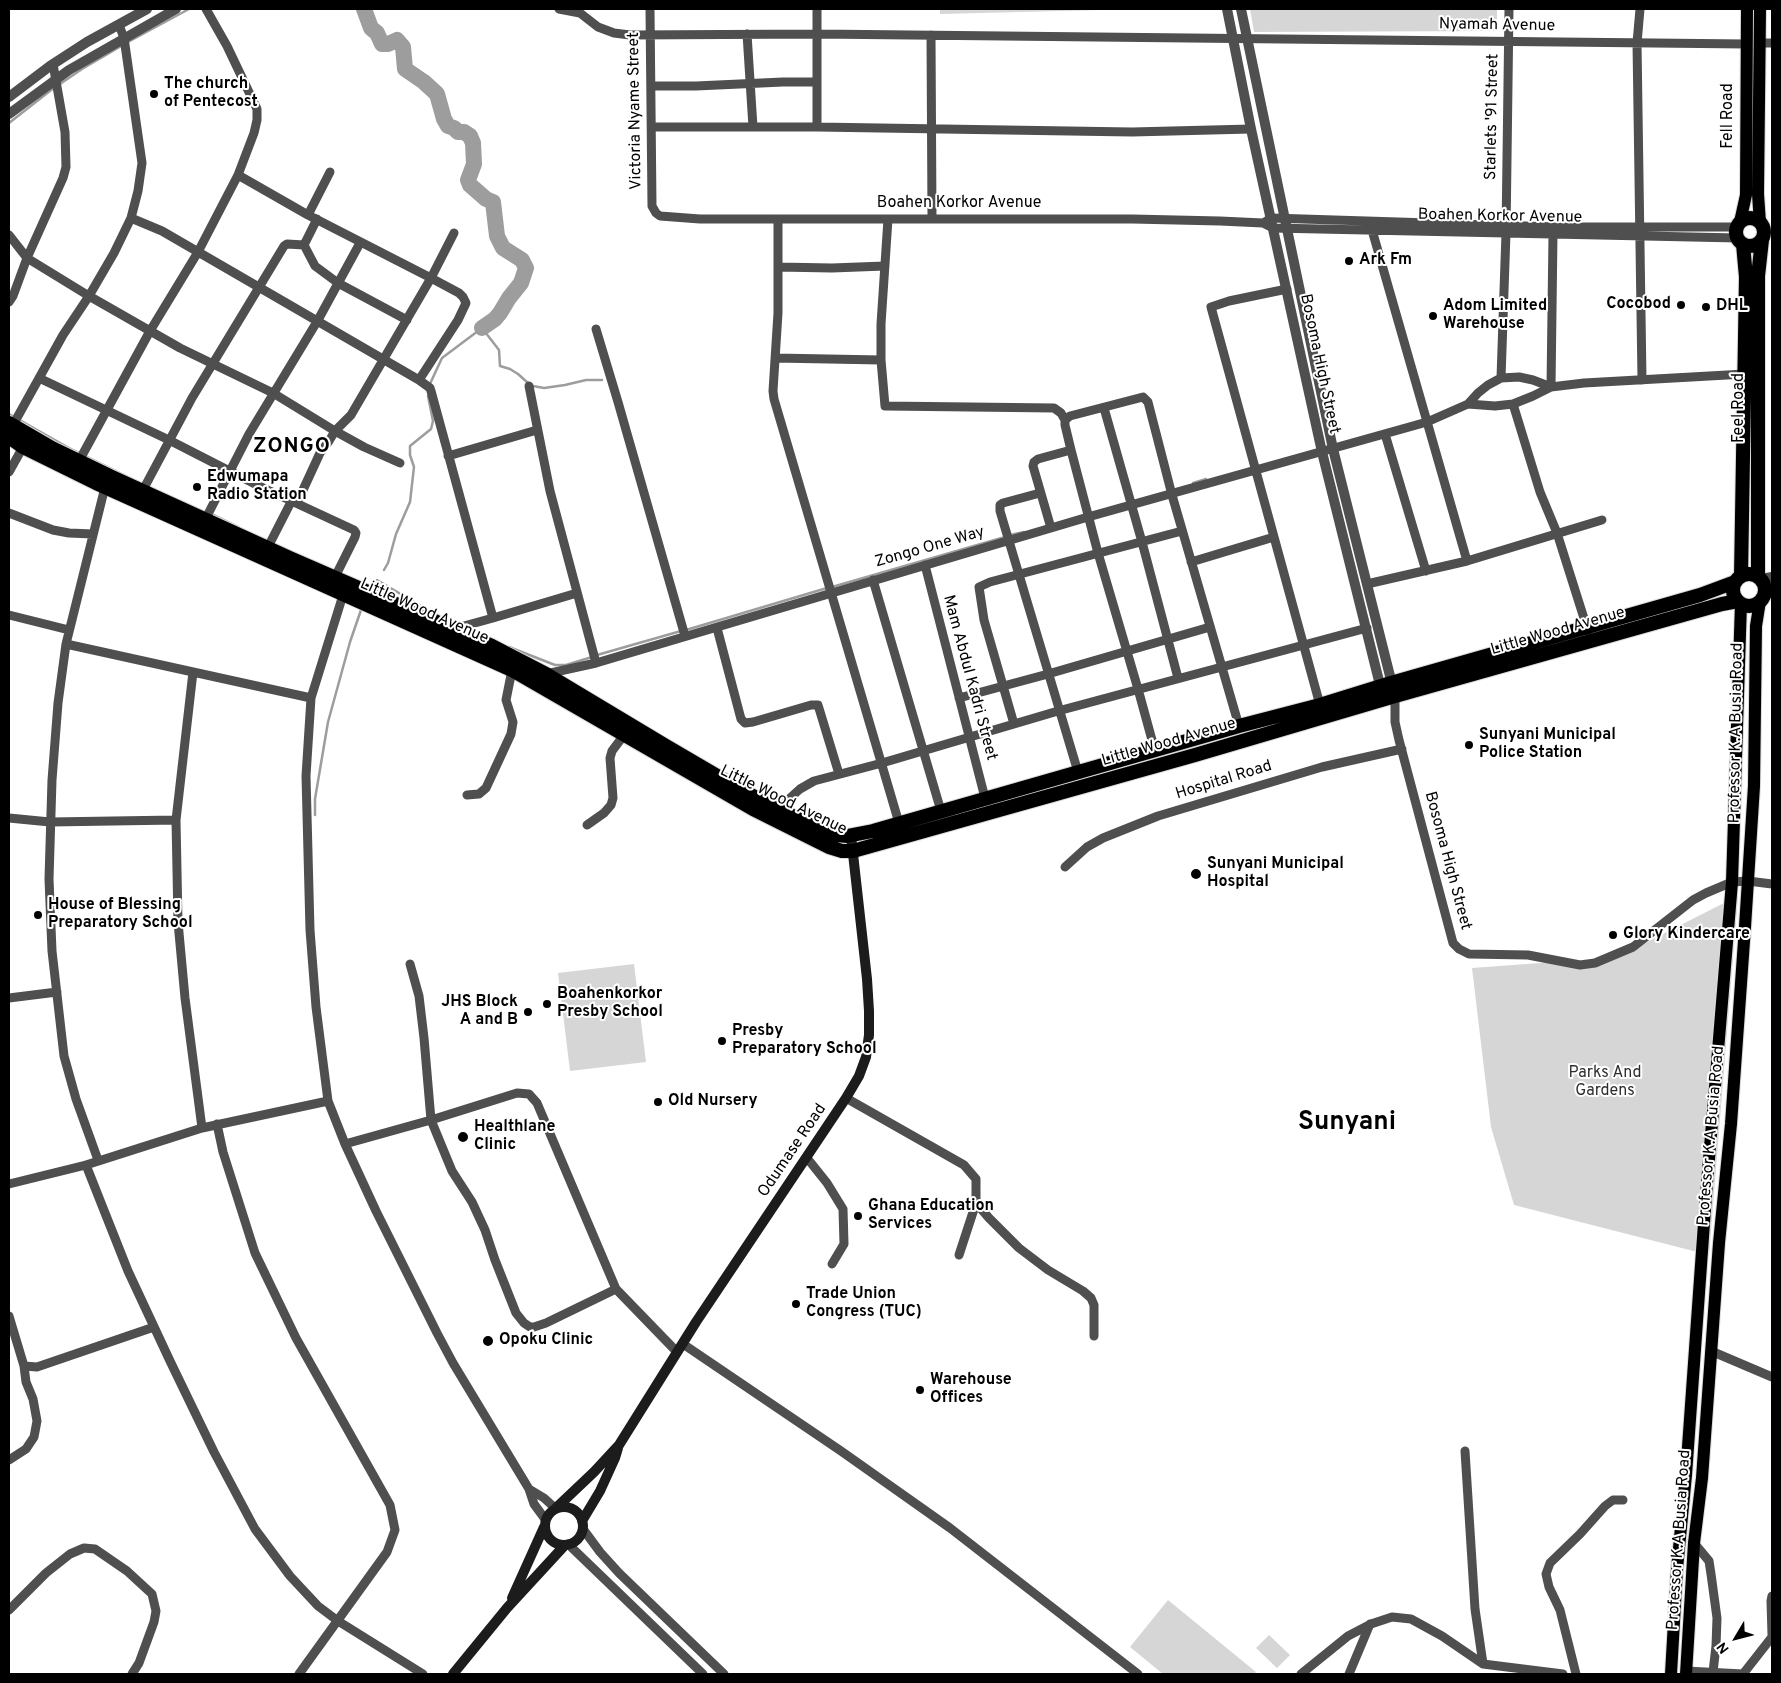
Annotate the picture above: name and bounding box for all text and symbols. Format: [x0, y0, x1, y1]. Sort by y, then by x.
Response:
street label: Nyamah Avenue [1439, 15, 1555, 37]
street label: Victoria Nyame Street [625, 32, 647, 190]
street label: Starlets '91 Street [1482, 54, 1504, 180]
place label: The church of Pentecost [164, 75, 258, 113]
street label: Fell Road [1719, 83, 1739, 149]
marker: The church of Pentecost [148, 88, 160, 100]
street label: Boahen Korkor Avenue [877, 194, 1041, 214]
street label: Boahen Korkor Avenue [1418, 206, 1582, 228]
place label: Ark Fm [1359, 251, 1412, 271]
marker: Ark Fm [1343, 255, 1355, 267]
street label: Bosoma High Street [1295, 292, 1343, 436]
place label: Cocobod [1606, 295, 1671, 315]
place label: Adom Limited Warehouse [1443, 297, 1547, 335]
place label: DHL [1716, 297, 1748, 317]
marker: Cocobod [1675, 299, 1687, 311]
marker: DHL [1700, 301, 1712, 313]
marker: Adom Limited Warehouse [1427, 310, 1439, 322]
street label: Feel Road [1730, 373, 1750, 443]
district label: ZONGO [252, 435, 332, 461]
place label: Edwumapa Radio Station [207, 468, 307, 506]
marker: Edwumapa Radio Station [191, 481, 203, 493]
street label: Zongo One Way [873, 523, 987, 573]
street label: Little Wood Avenue [357, 575, 491, 649]
street label: Mam Abdul Kadri Street [938, 593, 1000, 763]
street label: Little Wood Avenue [1489, 604, 1627, 660]
street label: Professor K.A Busia Road [1726, 642, 1748, 824]
street label: Little Wood Avenue [1100, 715, 1238, 771]
place label: Sunyani Municipal Police Station [1479, 726, 1616, 764]
marker: Sunyani Municipal Police Station [1463, 739, 1475, 751]
street label: Hospital Road [1173, 757, 1275, 805]
street label: Little Wood Avenue [716, 762, 850, 840]
street label: Bosoma High Street [1419, 790, 1475, 932]
place label: Sunyani Municipal Hospital [1207, 855, 1344, 893]
marker: Sunyani Municipal Hospital [1189, 867, 1203, 881]
place label: House of Blessing Preparatory School [48, 896, 193, 934]
marker: House of Blessing Preparatory School [32, 909, 44, 921]
place label: Glory Kindercare [1623, 925, 1750, 945]
marker: Glory Kindercare [1607, 929, 1619, 941]
place label: Boahenkorkor Presby School [557, 985, 663, 1023]
place label: JHS Block A and B [441, 993, 518, 1031]
marker: Boahenkorkor Presby School [541, 998, 553, 1010]
marker: JHS Block A and B [522, 1006, 534, 1018]
place label: Presby Preparatory School [732, 1022, 877, 1060]
marker: Presby Preparatory School [716, 1035, 728, 1047]
street label: Professor K.A Busia Road [1695, 1045, 1729, 1227]
park label: Parks And Gardens [1568, 1064, 1642, 1102]
place label: Old Nursery [668, 1092, 758, 1112]
marker: Old Nursery [652, 1096, 664, 1108]
street label: Odumase Road [755, 1101, 831, 1201]
district label: Sunyani [1298, 1108, 1396, 1140]
place label: Healthlane Clinic [474, 1118, 555, 1156]
marker: Healthlane Clinic [456, 1130, 470, 1144]
place label: Ghana Education Services [868, 1197, 994, 1235]
marker: Ghana Education Services [852, 1210, 864, 1222]
place label: Trade Union Congress (TUC) [806, 1285, 922, 1323]
marker: Trade Union Congress (TUC) [790, 1298, 802, 1310]
place label: Opoku Clinic [499, 1331, 593, 1351]
marker: Opoku Clinic [481, 1334, 495, 1348]
place label: Warehouse Offices [930, 1371, 1012, 1409]
marker: Warehouse Offices [914, 1384, 926, 1396]
street label: Professor K.A Busia Road [1664, 1449, 1696, 1631]
north arrow [1711, 1613, 1761, 1663]
text: N [1714, 1638, 1733, 1656]

